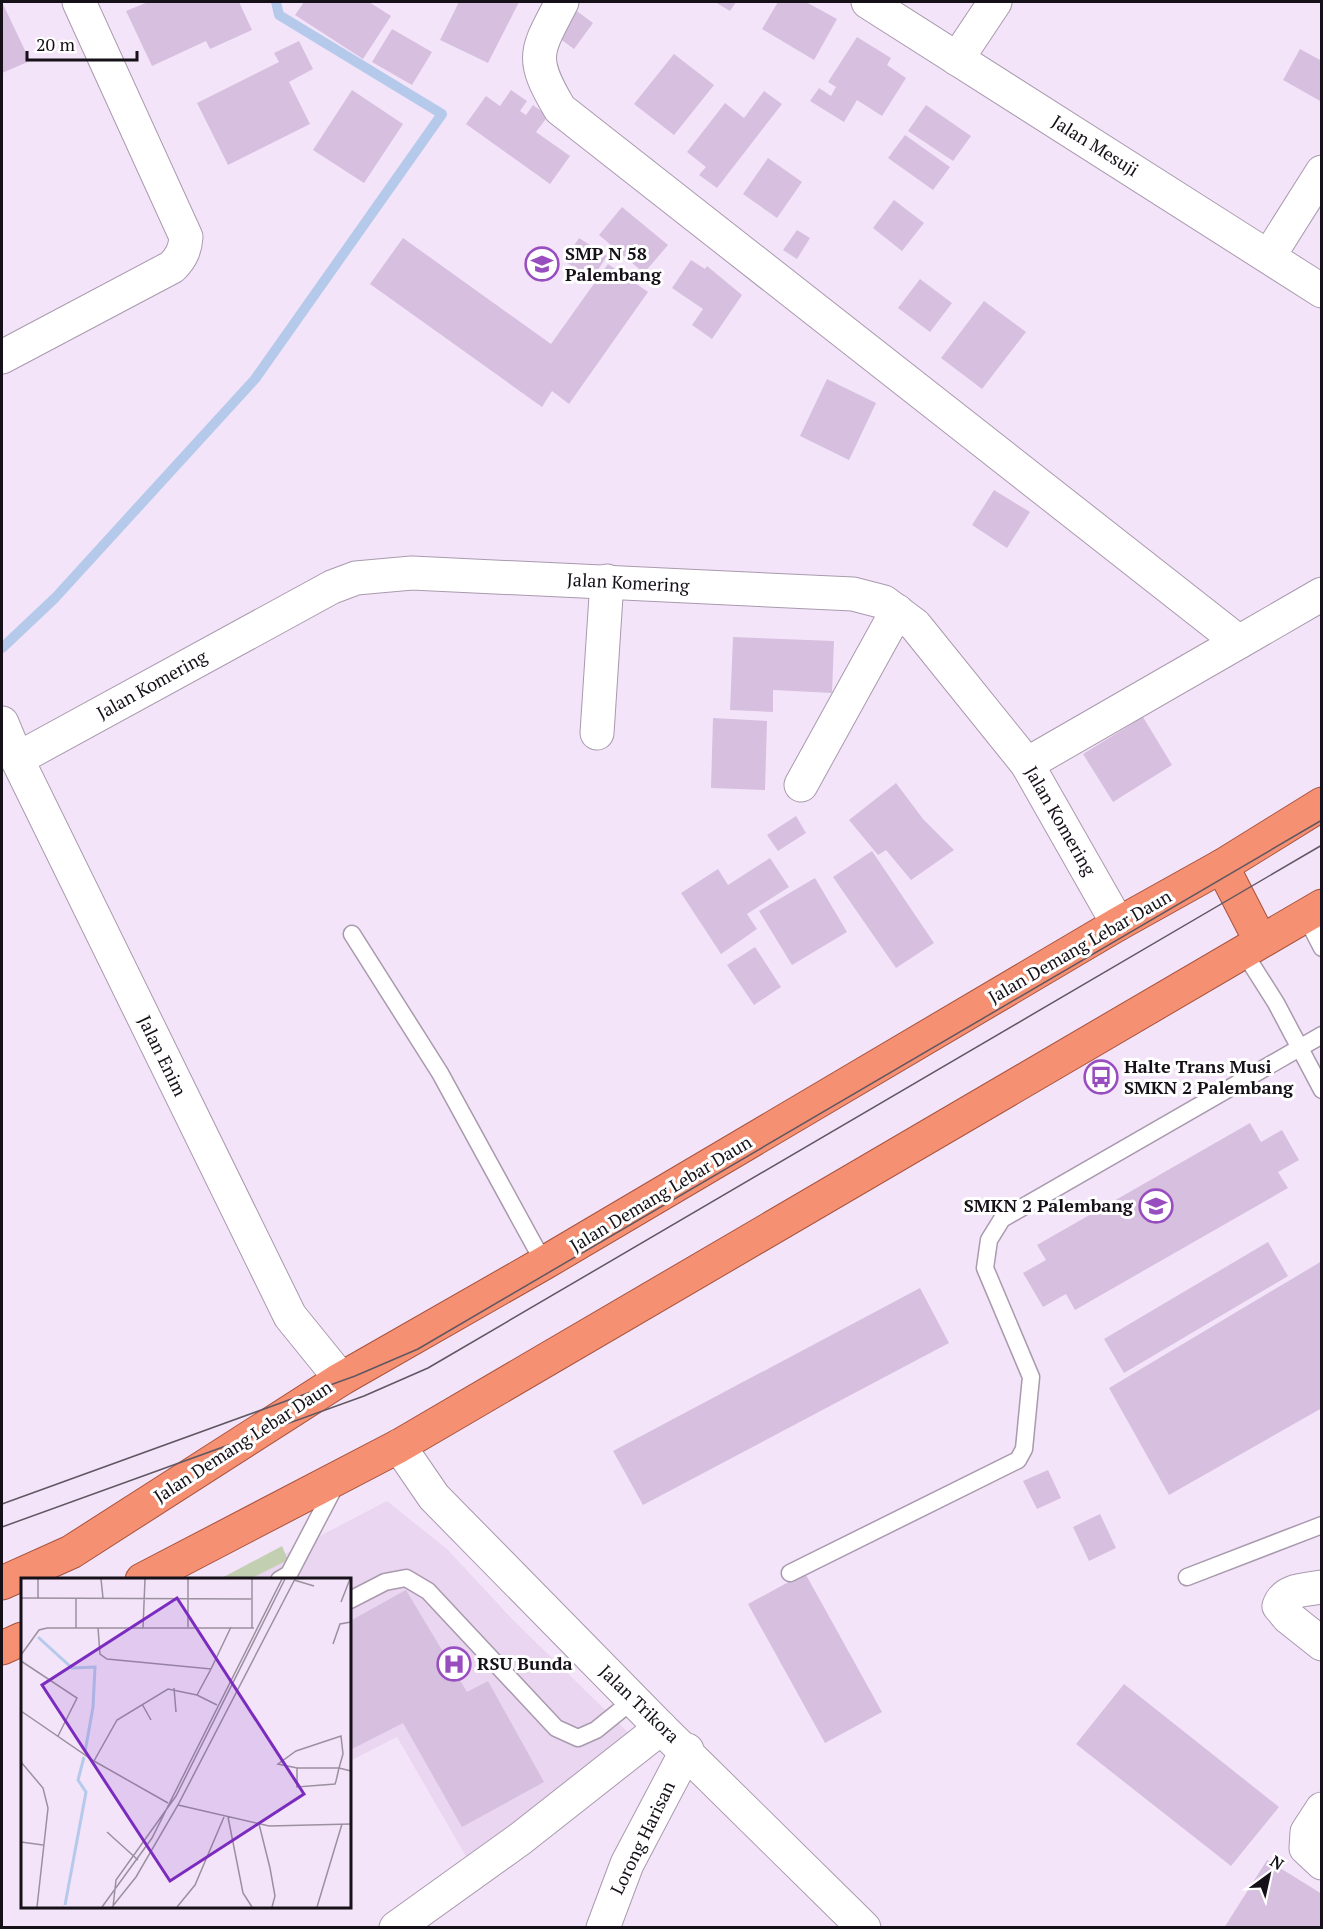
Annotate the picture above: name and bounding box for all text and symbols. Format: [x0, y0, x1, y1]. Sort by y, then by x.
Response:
scale bar [27, 24, 136, 62]
text: 20 m [36, 32, 76, 56]
street label: Jalan Mesuji [1048, 109, 1144, 181]
place label: SMP N 58 Palembang [565, 241, 662, 286]
school or university icon: SMP N 58 Palembang [524, 246, 560, 282]
street label: Jalan Komering [566, 567, 690, 597]
street label: Jalan Komering [92, 644, 211, 724]
street label: Jalan Komering [1020, 761, 1102, 880]
street label: Jalan Demang Lebar Daun [984, 884, 1176, 1008]
street label: Jalan Enim [133, 1011, 193, 1100]
place label: Halte Trans Musi SMKN 2 Palembang [1124, 1054, 1294, 1099]
bus stop icon: Halte Trans Musi SMKN 2 Palembang [1083, 1059, 1119, 1095]
street label: Jalan Demang Lebar Daun [565, 1129, 756, 1257]
school or university icon: SMKN 2 Palembang [1138, 1188, 1174, 1224]
place label: SMKN 2 Palembang [964, 1193, 1134, 1217]
street label: Jalan Demang Lebar Daun [149, 1374, 336, 1508]
inset map [21, 1578, 351, 1908]
hospital icon: RSU Bunda [436, 1646, 472, 1682]
place label: RSU Bunda [477, 1651, 573, 1675]
street label: Jalan Trikora [594, 1659, 685, 1748]
street label: Lorong Harisan [604, 1777, 680, 1898]
north arrow [1239, 1845, 1299, 1905]
text: N [1266, 1850, 1288, 1875]

